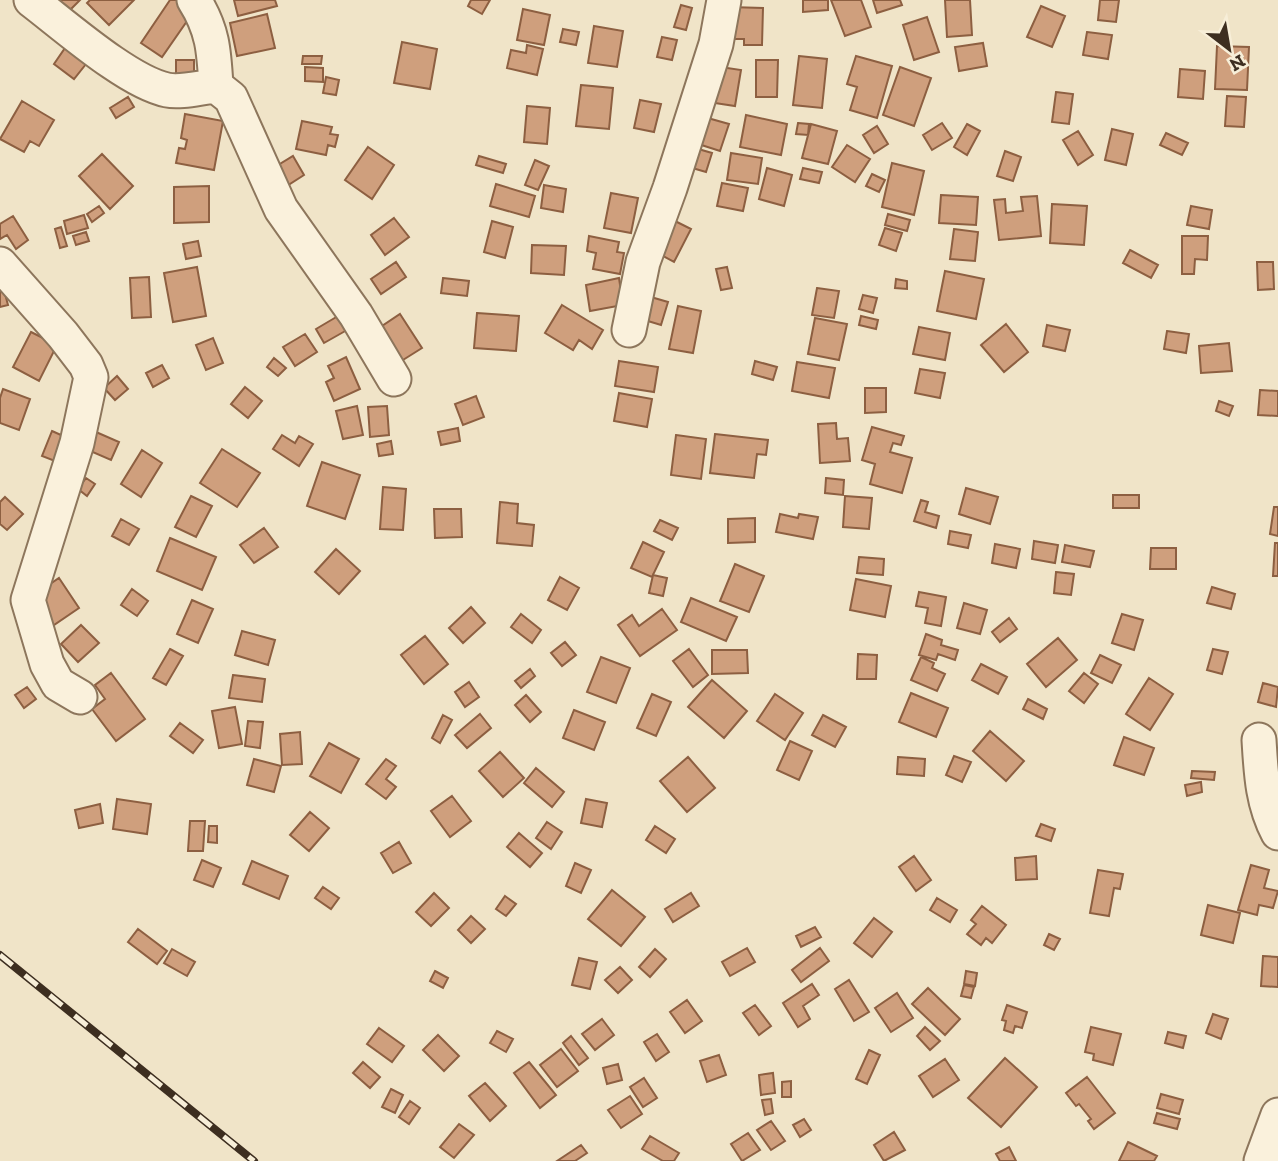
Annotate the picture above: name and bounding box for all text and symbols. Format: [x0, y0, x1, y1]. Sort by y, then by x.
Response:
north arrow [1194, 14, 1264, 84]
text: N [1225, 50, 1250, 77]

